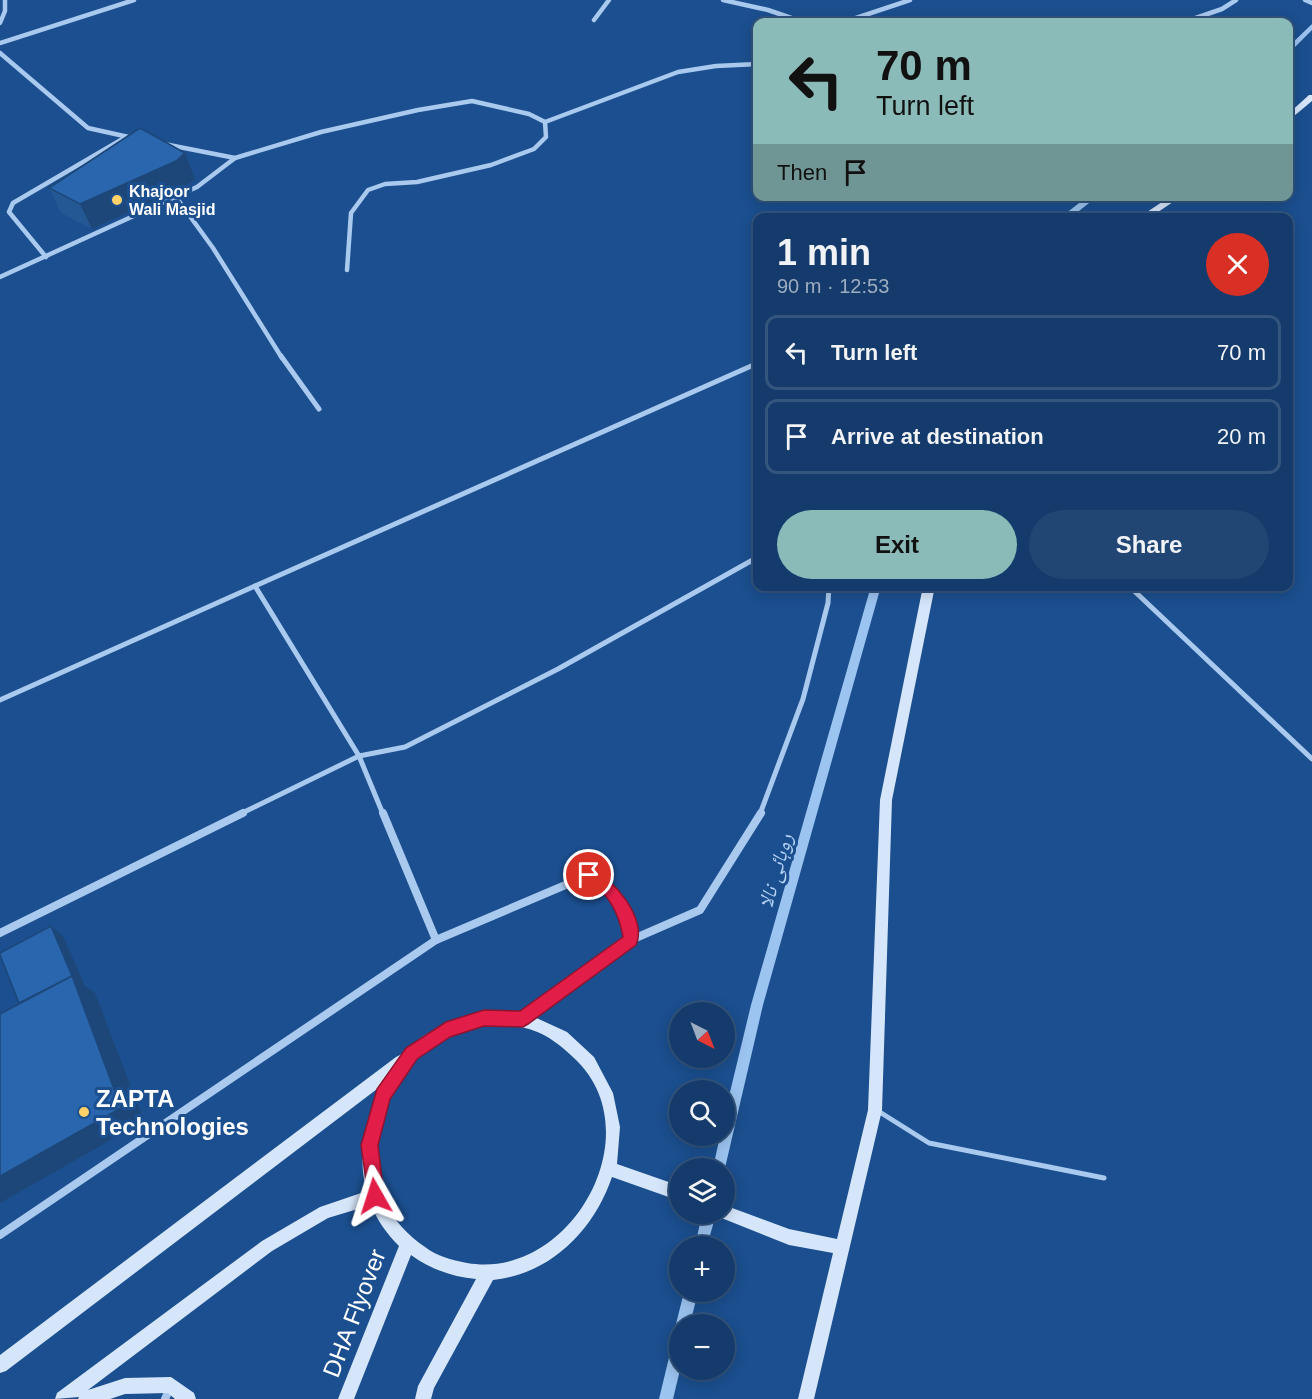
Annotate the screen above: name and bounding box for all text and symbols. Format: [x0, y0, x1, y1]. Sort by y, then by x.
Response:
icon: left [777, 42, 855, 120]
text: 70 m [876, 42, 972, 89]
text: Turn left [876, 91, 974, 121]
icon: arrive [839, 156, 872, 189]
text: Then [777, 160, 827, 185]
place label: Khajoor Wali Masjid [129, 183, 216, 218]
marker: Khajoor Wali Masjid [110, 193, 124, 207]
text: 1 min [777, 232, 871, 273]
button: close [1206, 233, 1269, 296]
text: 90 m · 12:53 [777, 275, 889, 297]
icon: left [780, 336, 813, 369]
text: Turn left [831, 340, 917, 365]
text: 70 m [1217, 340, 1266, 365]
icon: arrive [780, 420, 813, 453]
text: Arrive at destination [831, 424, 1044, 449]
text: 20 m [1217, 424, 1266, 449]
button: Exit [777, 510, 1017, 579]
button: Share [1029, 510, 1269, 579]
water label: روہائی نالا [753, 831, 799, 912]
pin [563, 849, 614, 900]
icon: arrive [572, 858, 605, 891]
north arrow [669, 1002, 735, 1068]
map controls [669, 1002, 735, 1380]
button: search [669, 1080, 735, 1146]
place label: ZAPTA Technologies [96, 1085, 249, 1140]
marker: ZAPTA Technologies [77, 1105, 91, 1119]
button: layers [669, 1158, 735, 1224]
position arrow [343, 1164, 407, 1228]
button: + [669, 1236, 735, 1302]
street label: DHA Flyover [317, 1245, 391, 1381]
button: − [669, 1314, 735, 1380]

